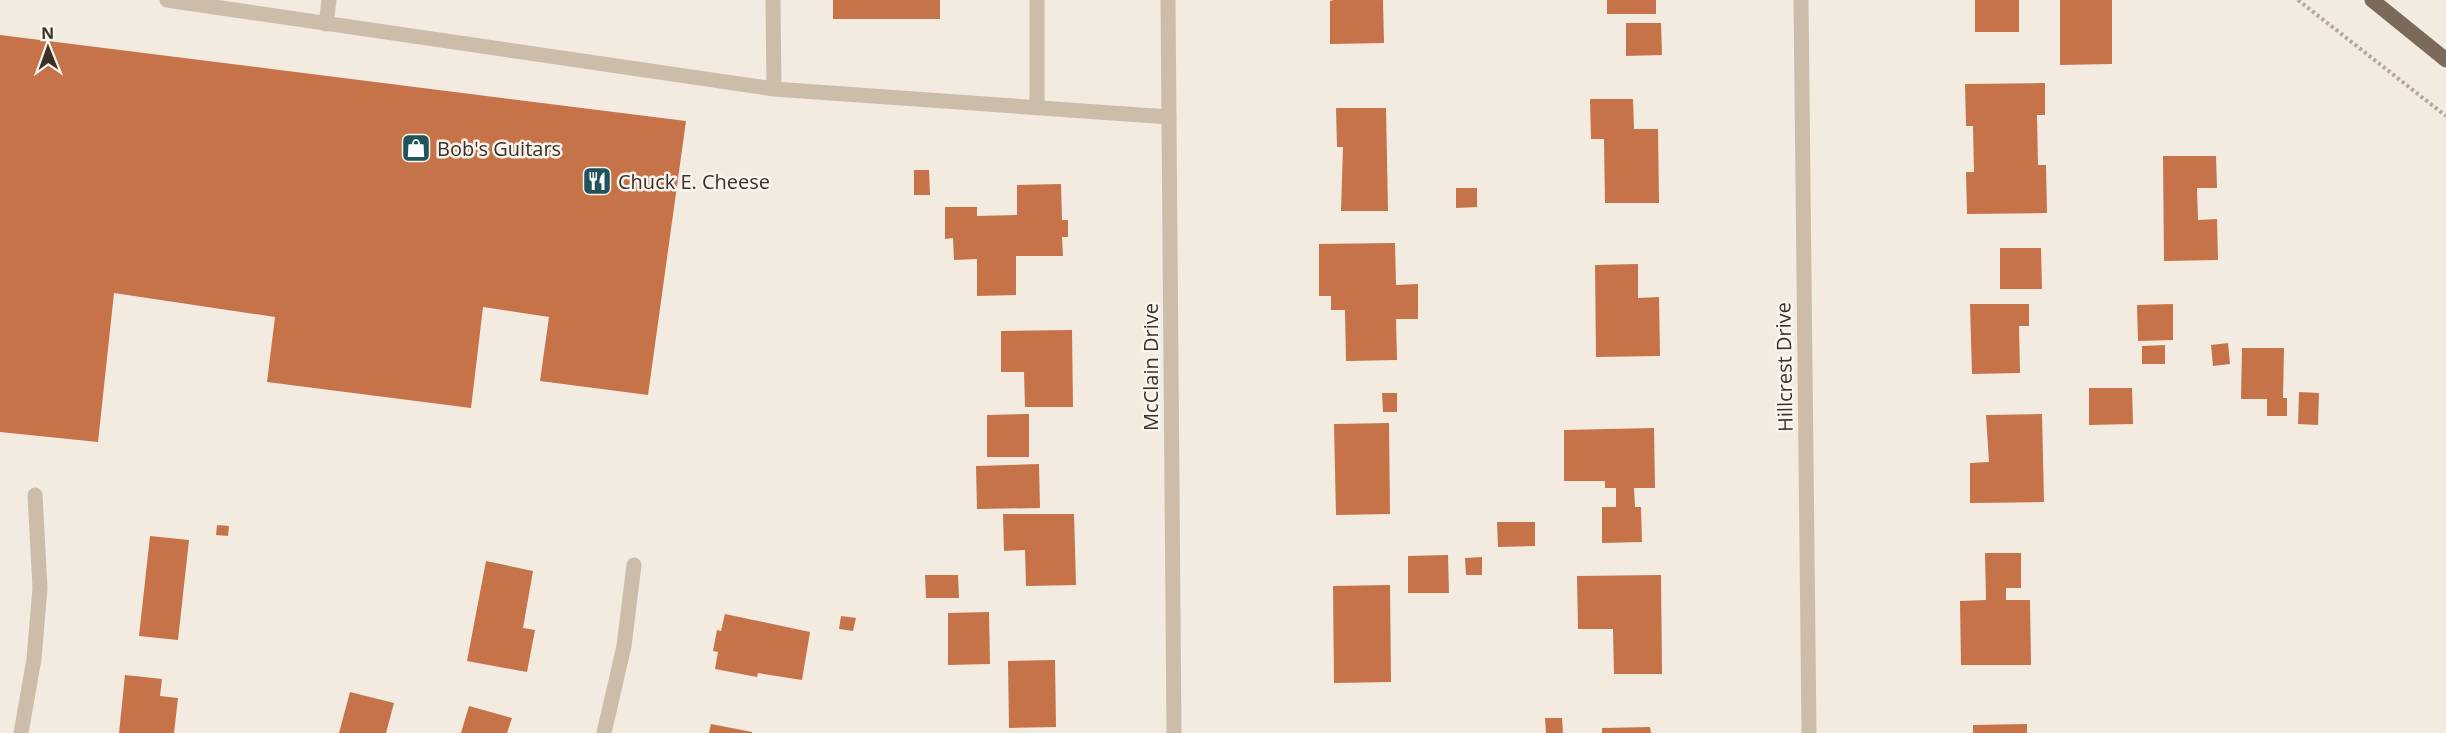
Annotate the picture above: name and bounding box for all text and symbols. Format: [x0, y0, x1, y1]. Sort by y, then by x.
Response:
north arrow [18, 18, 78, 78]
text: N [41, 22, 54, 44]
shop icon: Bob's Guitars [400, 132, 432, 164]
place label: Bob's Guitars [437, 135, 561, 162]
restaurant icon: Chuck E. Cheese [581, 165, 613, 197]
place label: Chuck E. Cheese [618, 168, 770, 195]
street label: Hillcrest Drive [1769, 302, 1799, 432]
street label: McClain Drive [1137, 303, 1164, 431]

